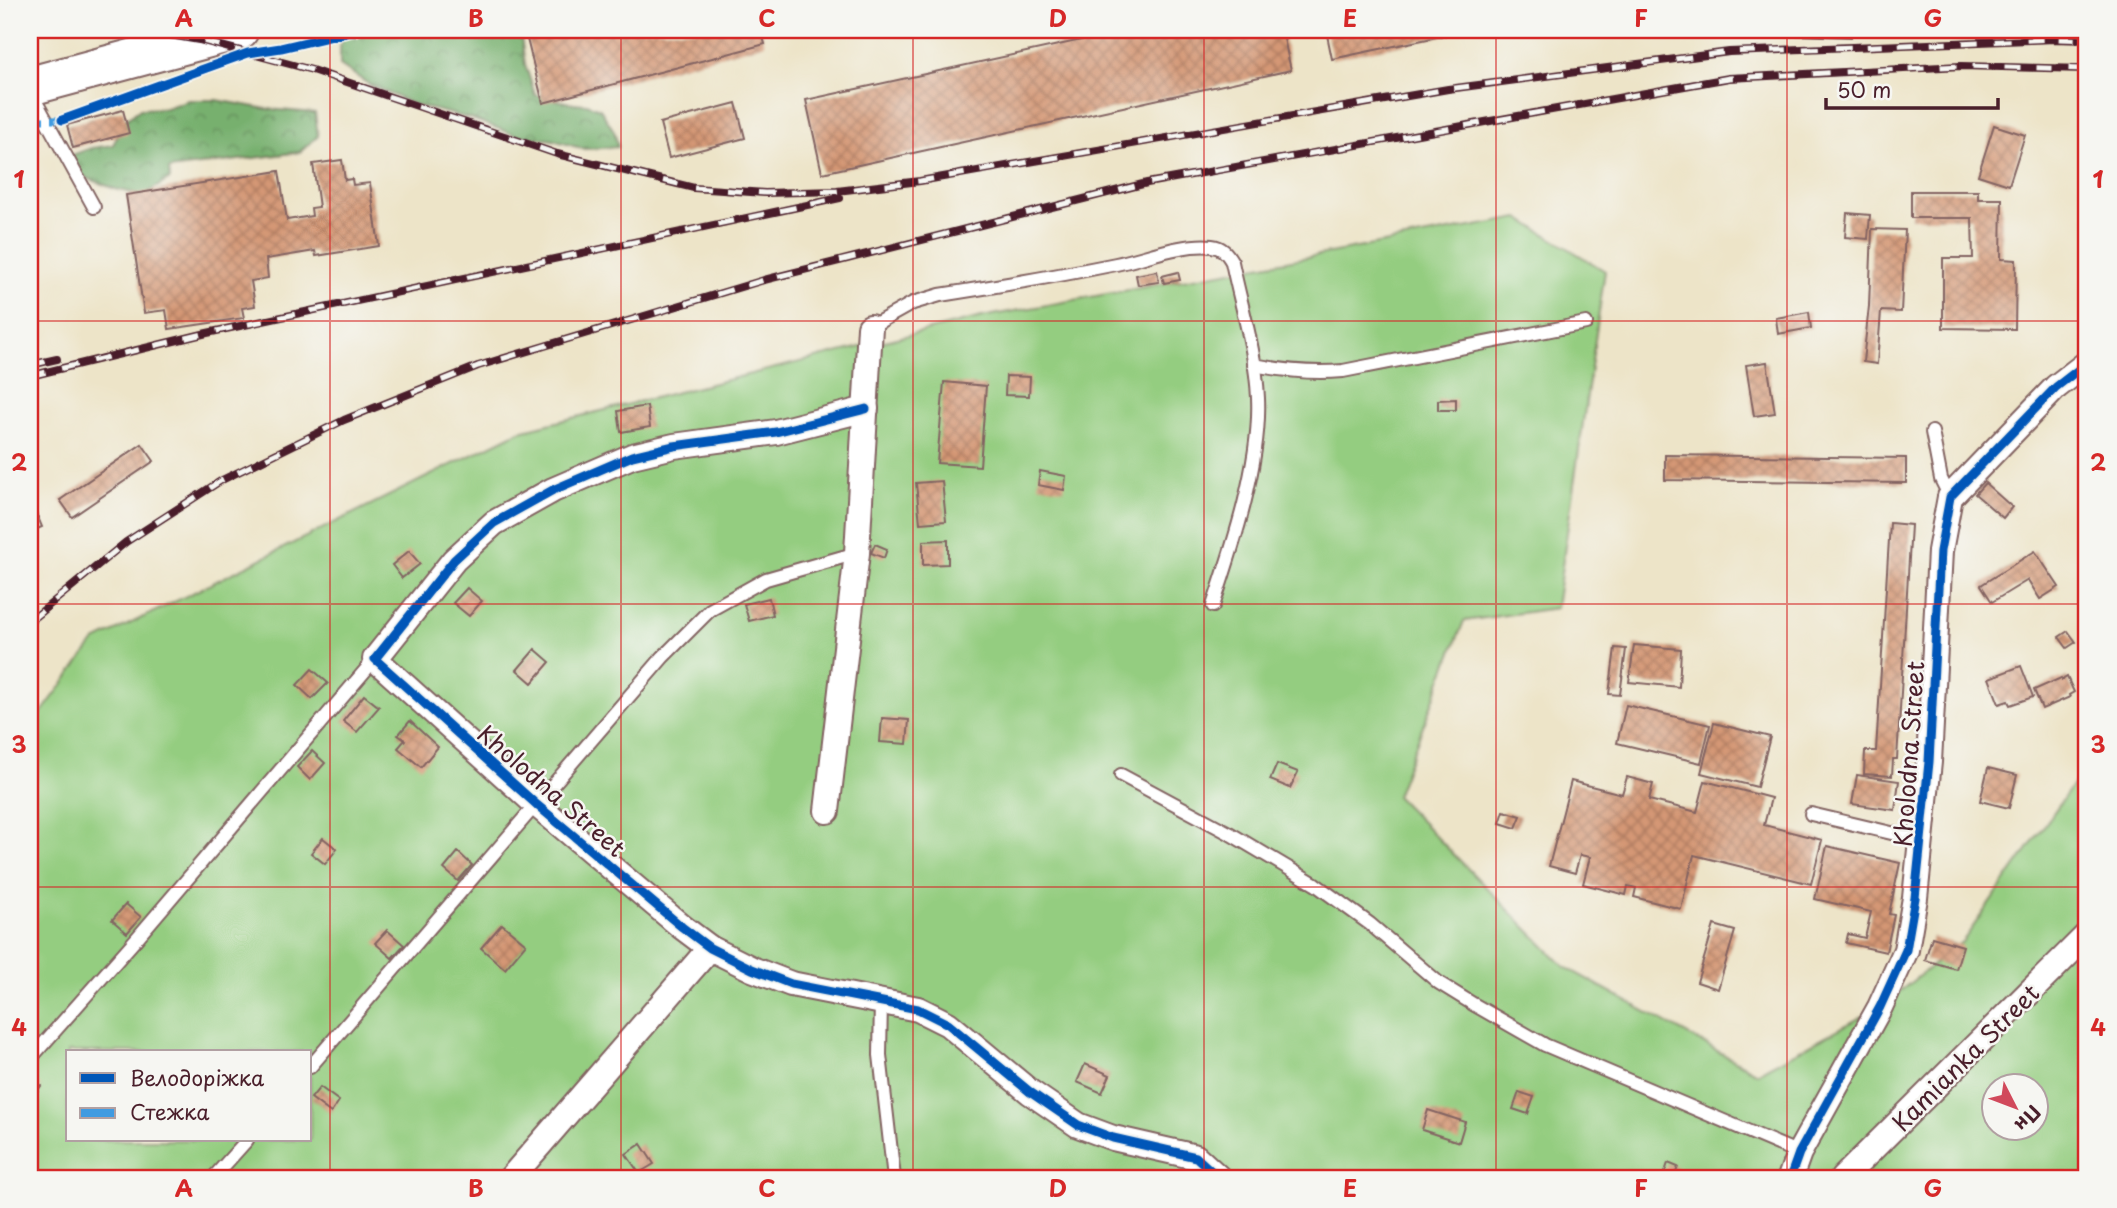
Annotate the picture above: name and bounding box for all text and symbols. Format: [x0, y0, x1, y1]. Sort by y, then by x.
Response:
text: A [175, 0, 193, 35]
text: B [468, 0, 484, 35]
text: C [758, 0, 776, 35]
text: D [1049, 0, 1067, 35]
text: E [1343, 0, 1357, 35]
text: F [1634, 0, 1648, 35]
text: G [1924, 0, 1942, 35]
scale bar [1826, 66, 1998, 110]
text: 50 m [1837, 73, 1891, 105]
text: 1 [14, 161, 25, 196]
text: 1 [2093, 161, 2104, 196]
text: 2 [11, 444, 27, 479]
text: 2 [2090, 444, 2106, 479]
street label: Kholodna Street [1884, 660, 1932, 848]
street label: Kholodna Street [470, 715, 634, 865]
text: 3 [11, 726, 27, 761]
text: 3 [2090, 726, 2106, 761]
street label: Kamianka Street [1883, 975, 2047, 1139]
text: 4 [11, 1009, 27, 1044]
text: 4 [2090, 1009, 2106, 1044]
legend [66, 1050, 312, 1142]
text: Велодоріжка [130, 1061, 265, 1093]
north arrow [1980, 1072, 2050, 1142]
text: Стежка [130, 1095, 210, 1127]
text: Пн [2009, 1099, 2048, 1139]
text: A [175, 1170, 193, 1205]
text: B [468, 1170, 484, 1205]
text: C [758, 1170, 776, 1205]
text: D [1049, 1170, 1067, 1205]
text: E [1343, 1170, 1357, 1205]
text: F [1634, 1170, 1648, 1205]
text: G [1924, 1170, 1942, 1205]

